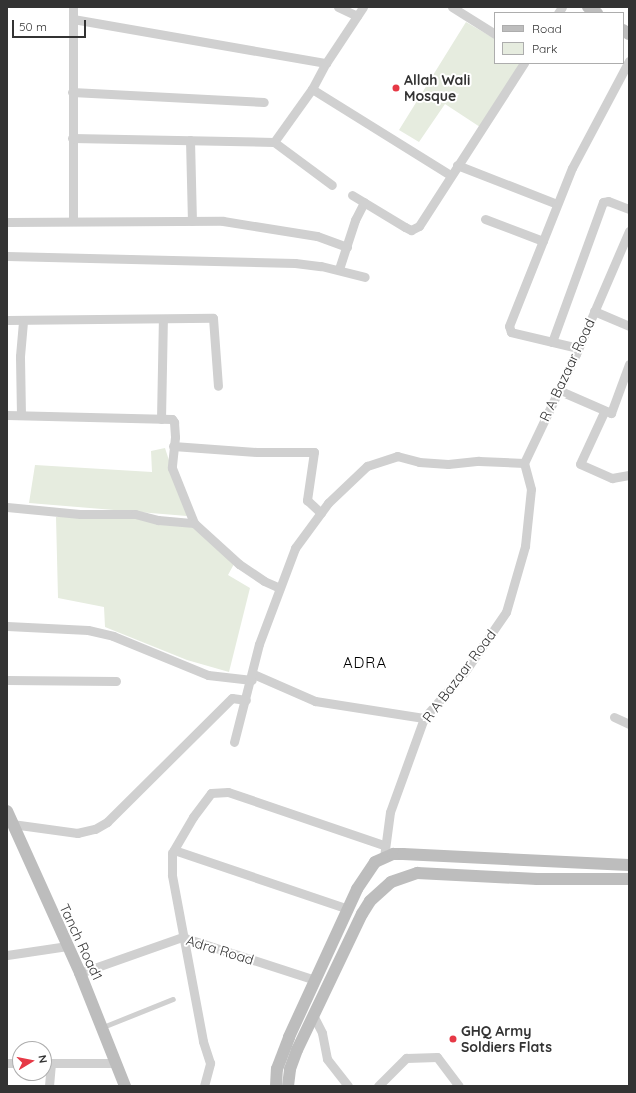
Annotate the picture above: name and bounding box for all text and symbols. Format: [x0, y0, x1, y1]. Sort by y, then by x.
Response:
scale bar [14, 12, 88, 38]
legend [494, 12, 624, 64]
text: 50 m [19, 19, 47, 34]
text: Road [532, 21, 562, 36]
text: Park [532, 41, 557, 56]
place label: Allah Wali Mosque [404, 72, 470, 104]
marker: Allah Wali Mosque [391, 83, 401, 93]
street label: R A Bazaar Road [536, 316, 598, 424]
street label: R A Bazaar Road [419, 626, 499, 726]
district label: ADRA [343, 654, 387, 672]
street label: Tanch Road1 [56, 901, 106, 983]
street label: Adra Road [184, 932, 256, 968]
place label: GHQ Army Soldiers Flats [461, 1023, 552, 1056]
marker: GHQ Army Soldiers Flats [448, 1034, 458, 1044]
north arrow [12, 1041, 52, 1081]
text: N [35, 1054, 50, 1064]

